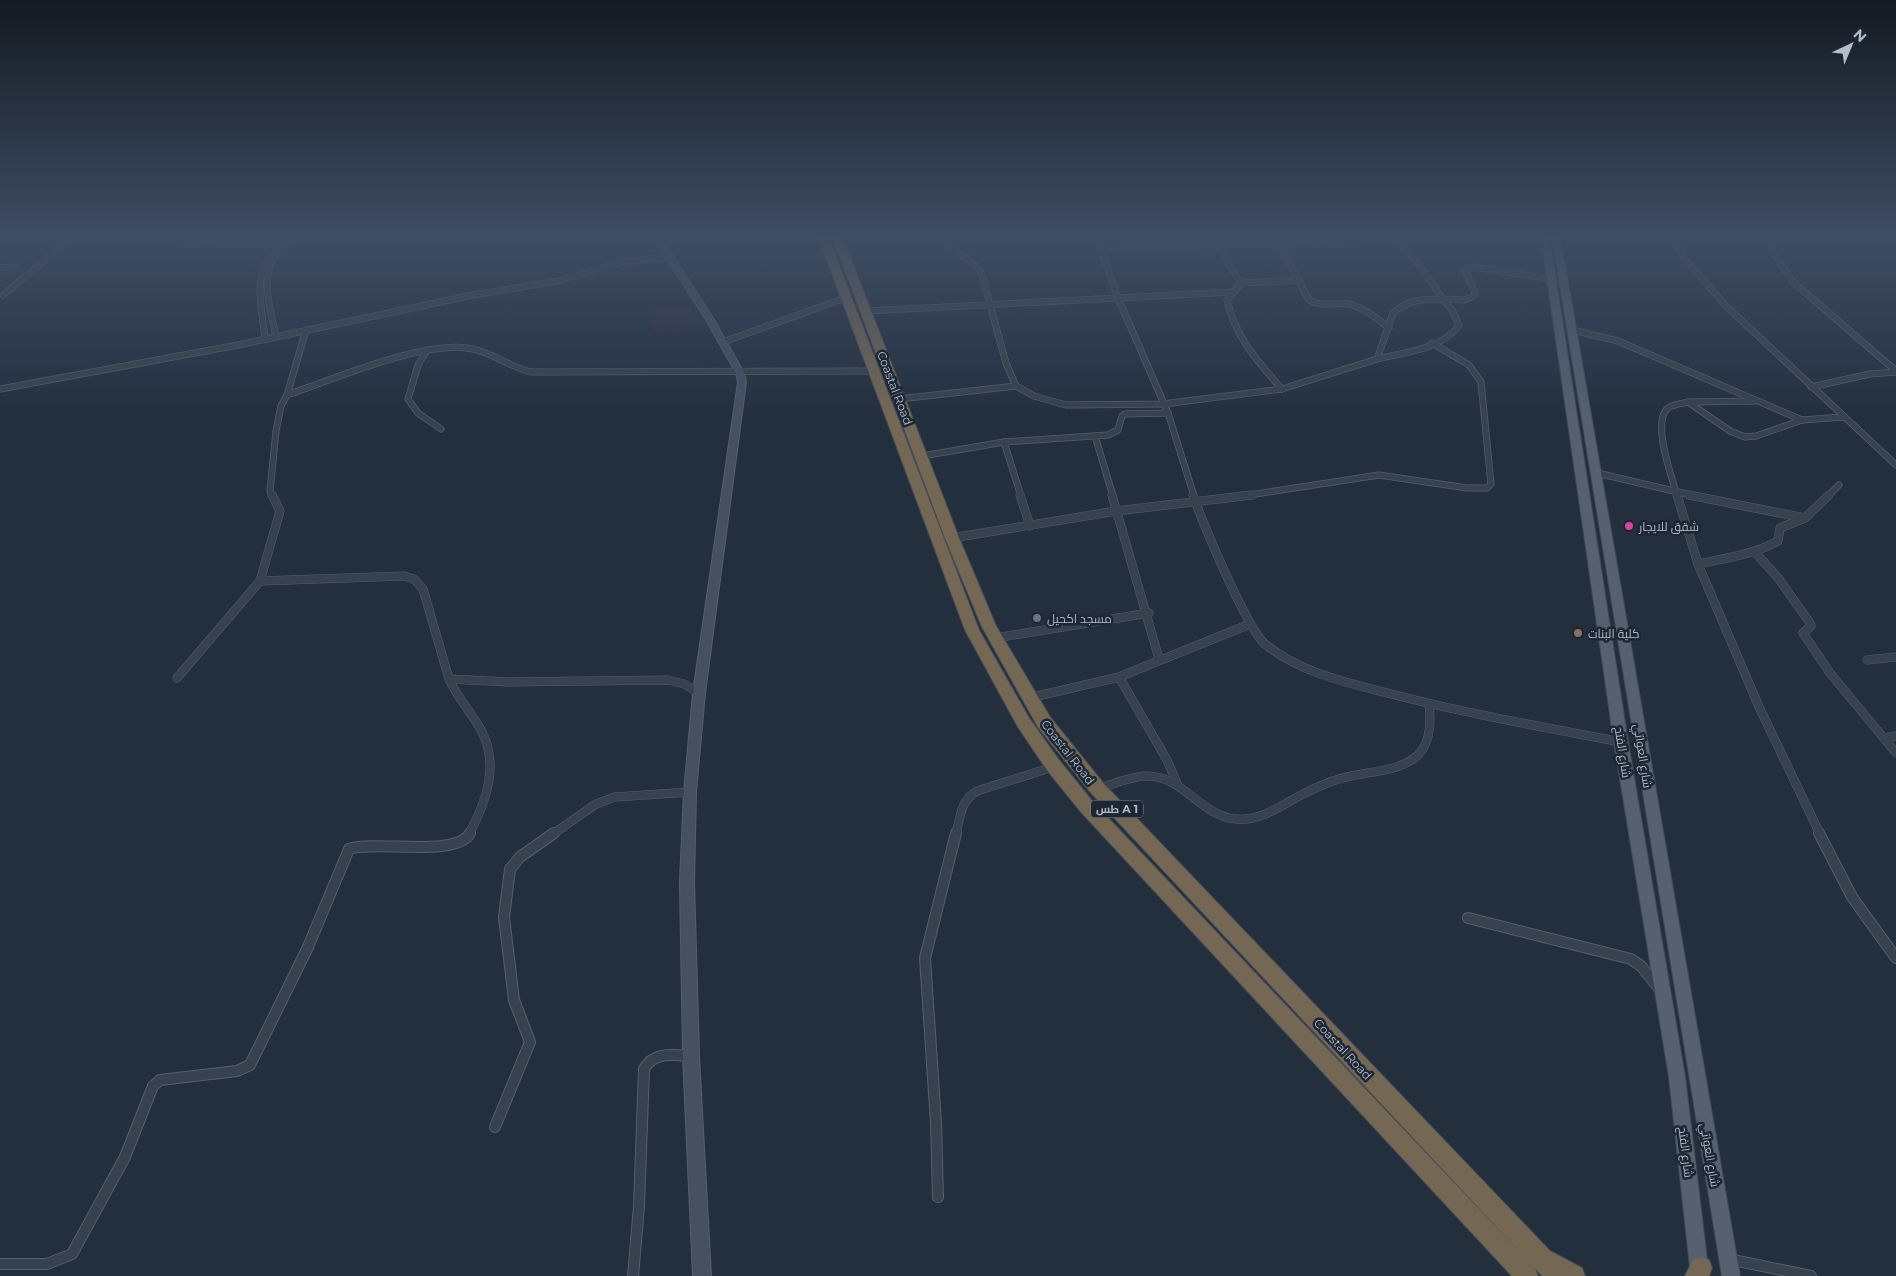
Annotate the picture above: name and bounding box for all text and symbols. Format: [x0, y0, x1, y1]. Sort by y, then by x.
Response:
north arrow [1826, 20, 1876, 70]
text: N [1850, 25, 1870, 46]
street label: Coastal Road [874, 349, 916, 427]
place label: شقق للايجار [1638, 519, 1699, 534]
marker: شقق للايجار [1623, 520, 1635, 532]
place label: مسجد اكحيل [1047, 611, 1112, 626]
marker: مسجد اكحيل [1031, 612, 1043, 624]
place label: كلية البنات [1588, 626, 1639, 641]
marker: كلية البنات [1572, 627, 1584, 639]
street label: Coastal Road [1038, 717, 1098, 787]
street label: شارع العواتي [1628, 723, 1655, 790]
street label: شارع الفتح [1611, 725, 1634, 779]
road number: طس A 1 [1091, 801, 1143, 818]
street label: Coastal Road [1311, 1015, 1375, 1083]
street label: شارع العواتي [1694, 1122, 1723, 1189]
street label: شارع الفتح [1674, 1125, 1697, 1179]

